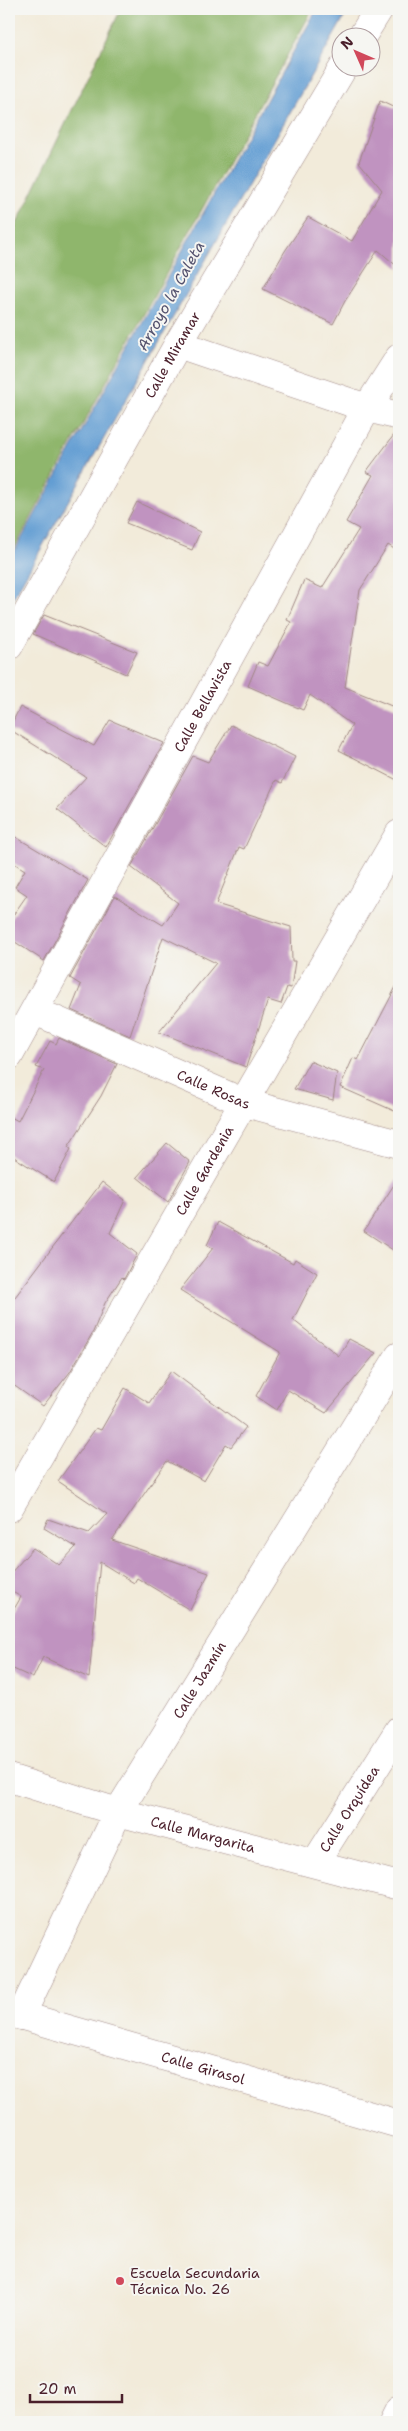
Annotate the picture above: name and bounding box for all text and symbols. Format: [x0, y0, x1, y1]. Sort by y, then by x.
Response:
north arrow [330, 28, 380, 78]
text: N [337, 33, 357, 53]
water label: Arroyo la Caleta [133, 238, 209, 354]
street label: Calle Miramar [141, 308, 205, 401]
street label: Calle Bellavista [170, 656, 235, 755]
street label: Calle Rosas [174, 1065, 252, 1113]
street label: Calle Gardenia [171, 1122, 237, 1219]
street label: Calle Jazmín [169, 1638, 230, 1722]
street label: Calle Orquídea [315, 1762, 383, 1856]
street label: Calle Margarita [149, 1812, 257, 1857]
street label: Calle Girasol [159, 2047, 248, 2089]
place label: Escuela Secundaria Técnica No. 26 [130, 2264, 260, 2298]
marker: Escuela Secundaria Técnica No. 26 [114, 2275, 126, 2287]
scale bar [30, 2371, 122, 2403]
text: 20 m [38, 2379, 77, 2399]

